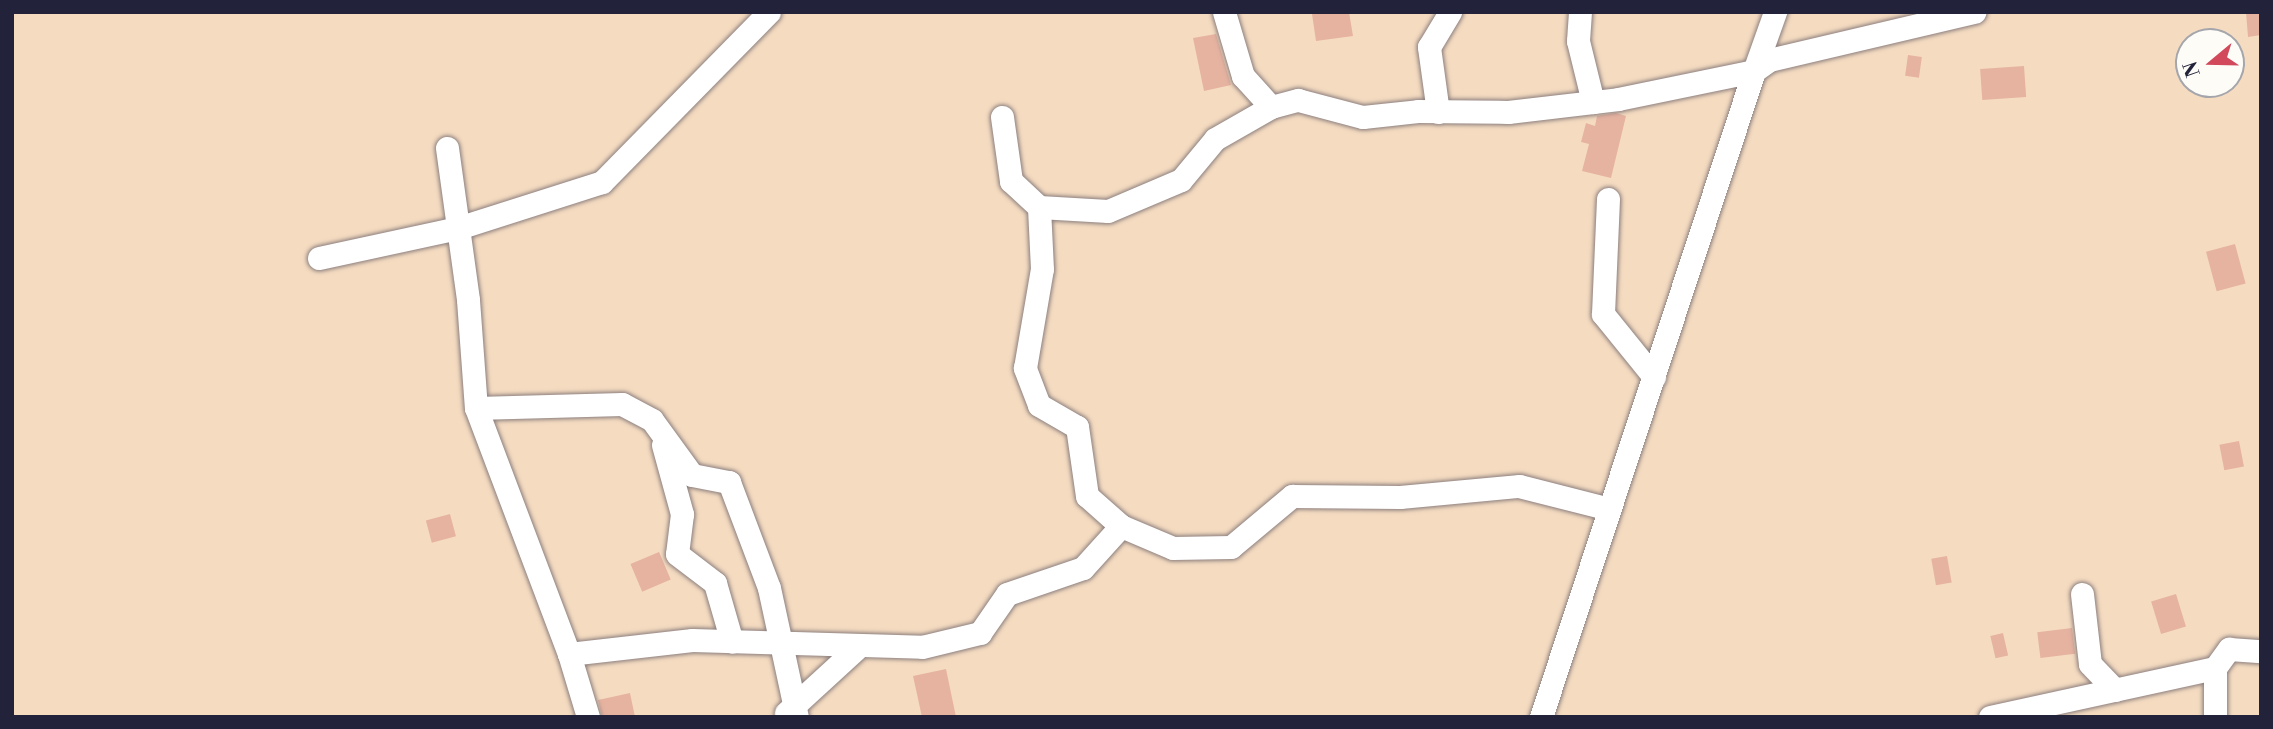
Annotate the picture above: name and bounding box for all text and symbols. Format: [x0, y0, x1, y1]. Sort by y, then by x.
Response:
north arrow [2175, 28, 2245, 98]
text: N [2178, 58, 2206, 80]

